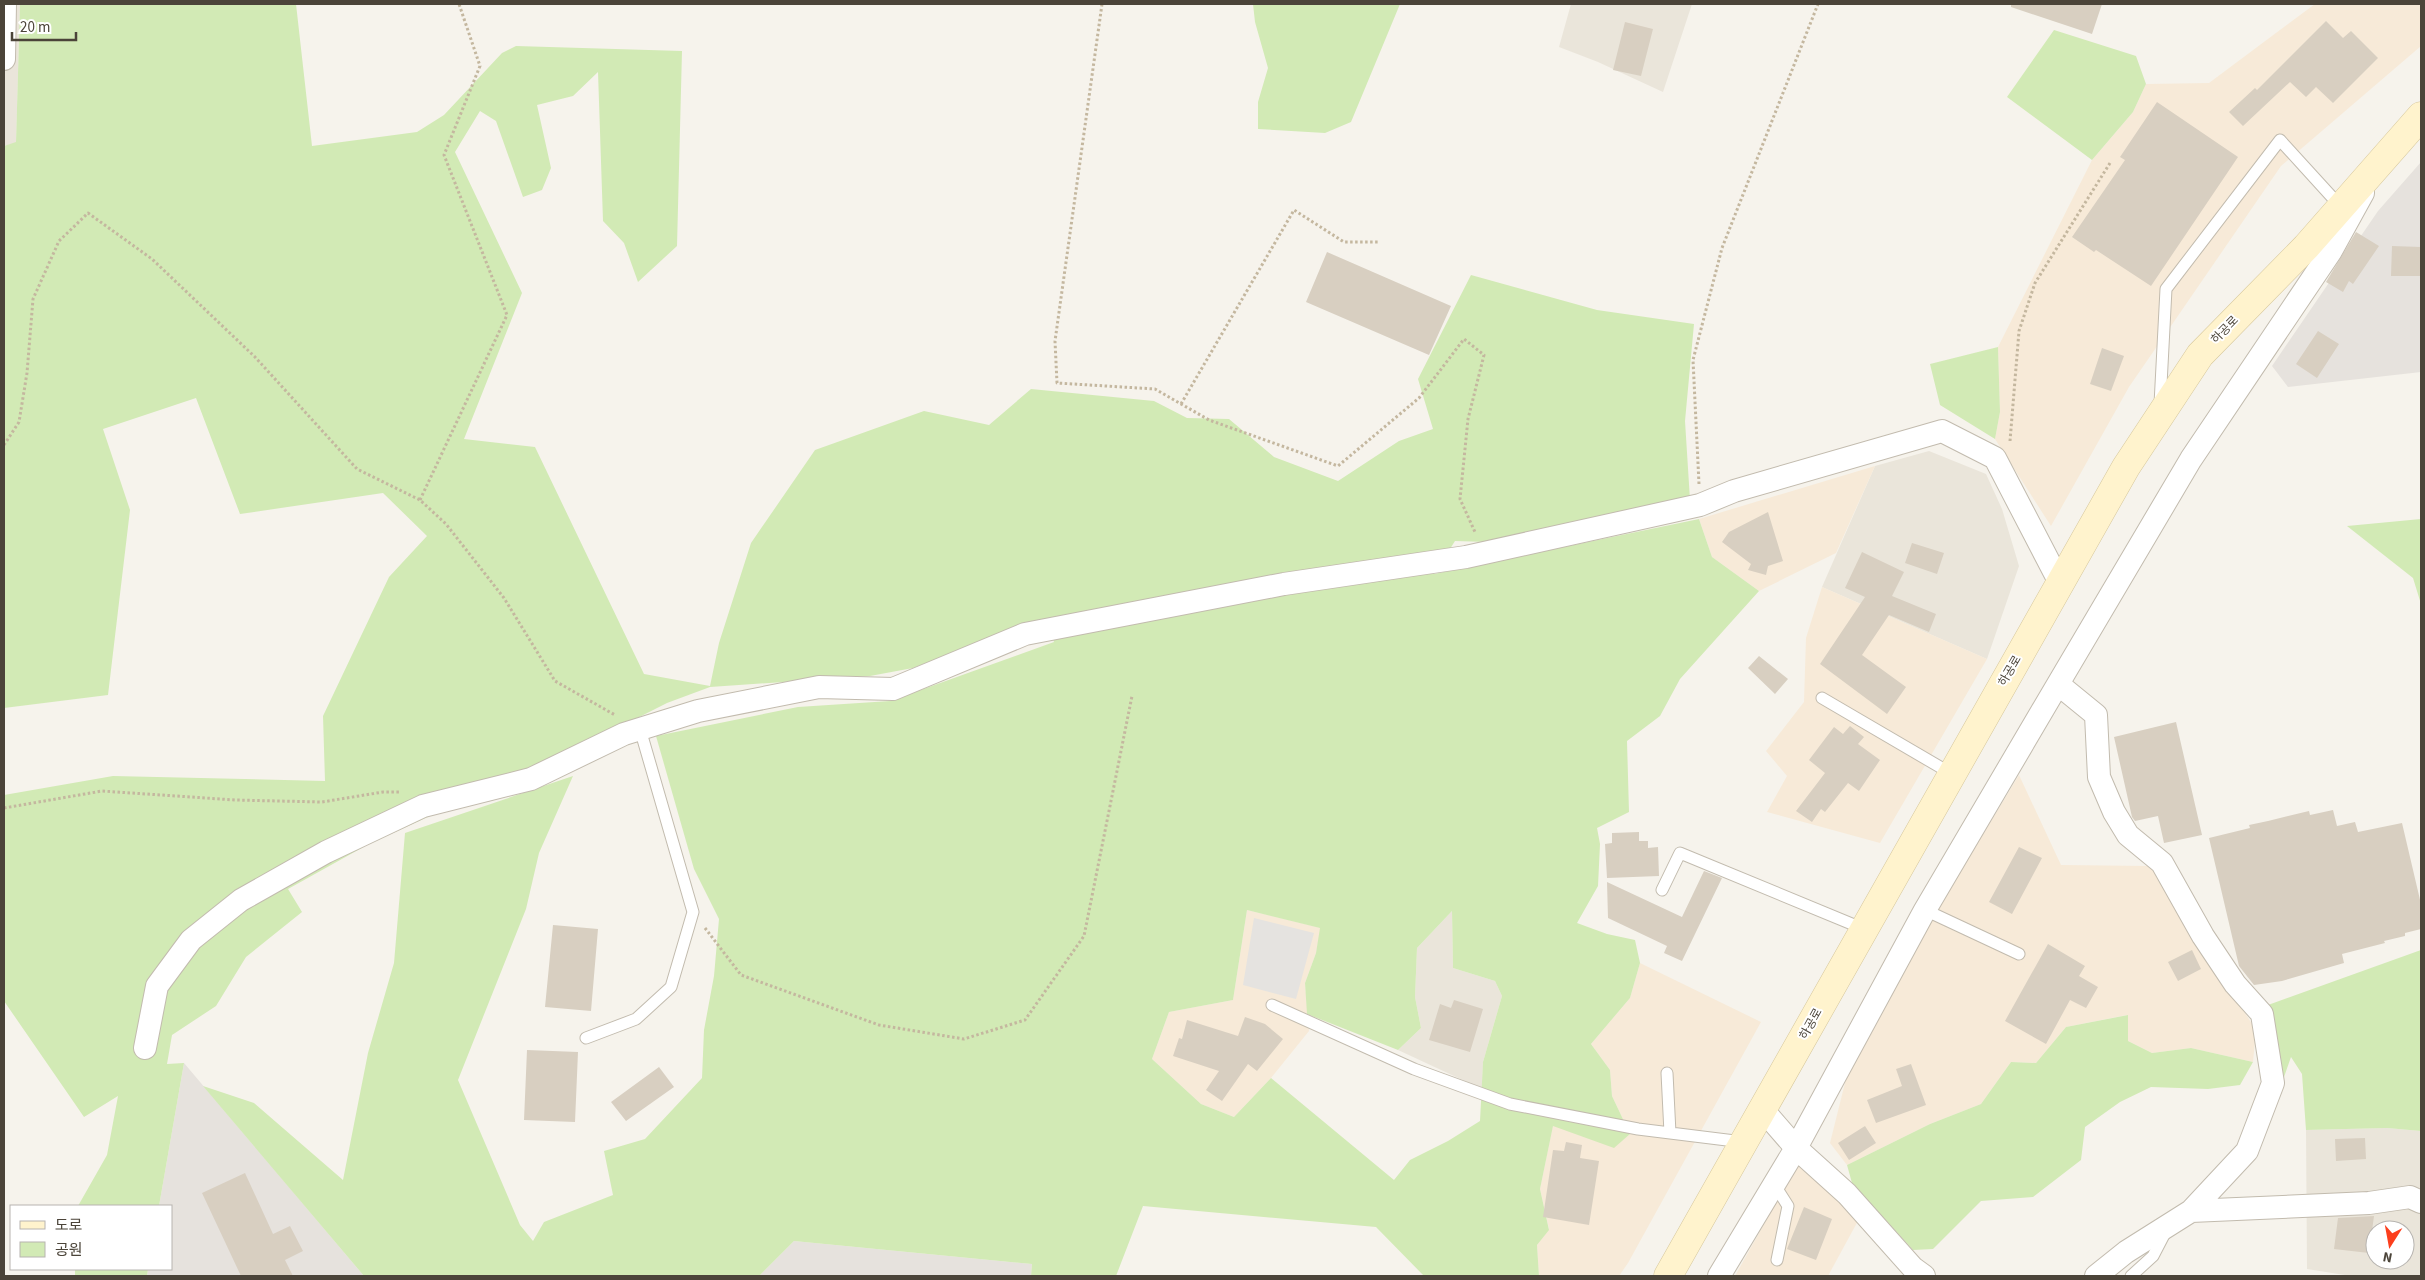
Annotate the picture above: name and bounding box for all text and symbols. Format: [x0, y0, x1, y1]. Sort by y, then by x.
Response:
scale bar [12, 10, 76, 42]
text: 20 m [20, 17, 50, 38]
street label: 하공로 [2207, 312, 2243, 348]
street label: 하공로 [1994, 652, 2026, 690]
street label: 하공로 [1796, 1005, 1826, 1043]
legend [10, 1205, 172, 1270]
text: 도로 [55, 1215, 83, 1236]
north arrow [2365, 1220, 2415, 1270]
text: 공원 [55, 1240, 83, 1261]
text: N [2381, 1246, 2394, 1267]

